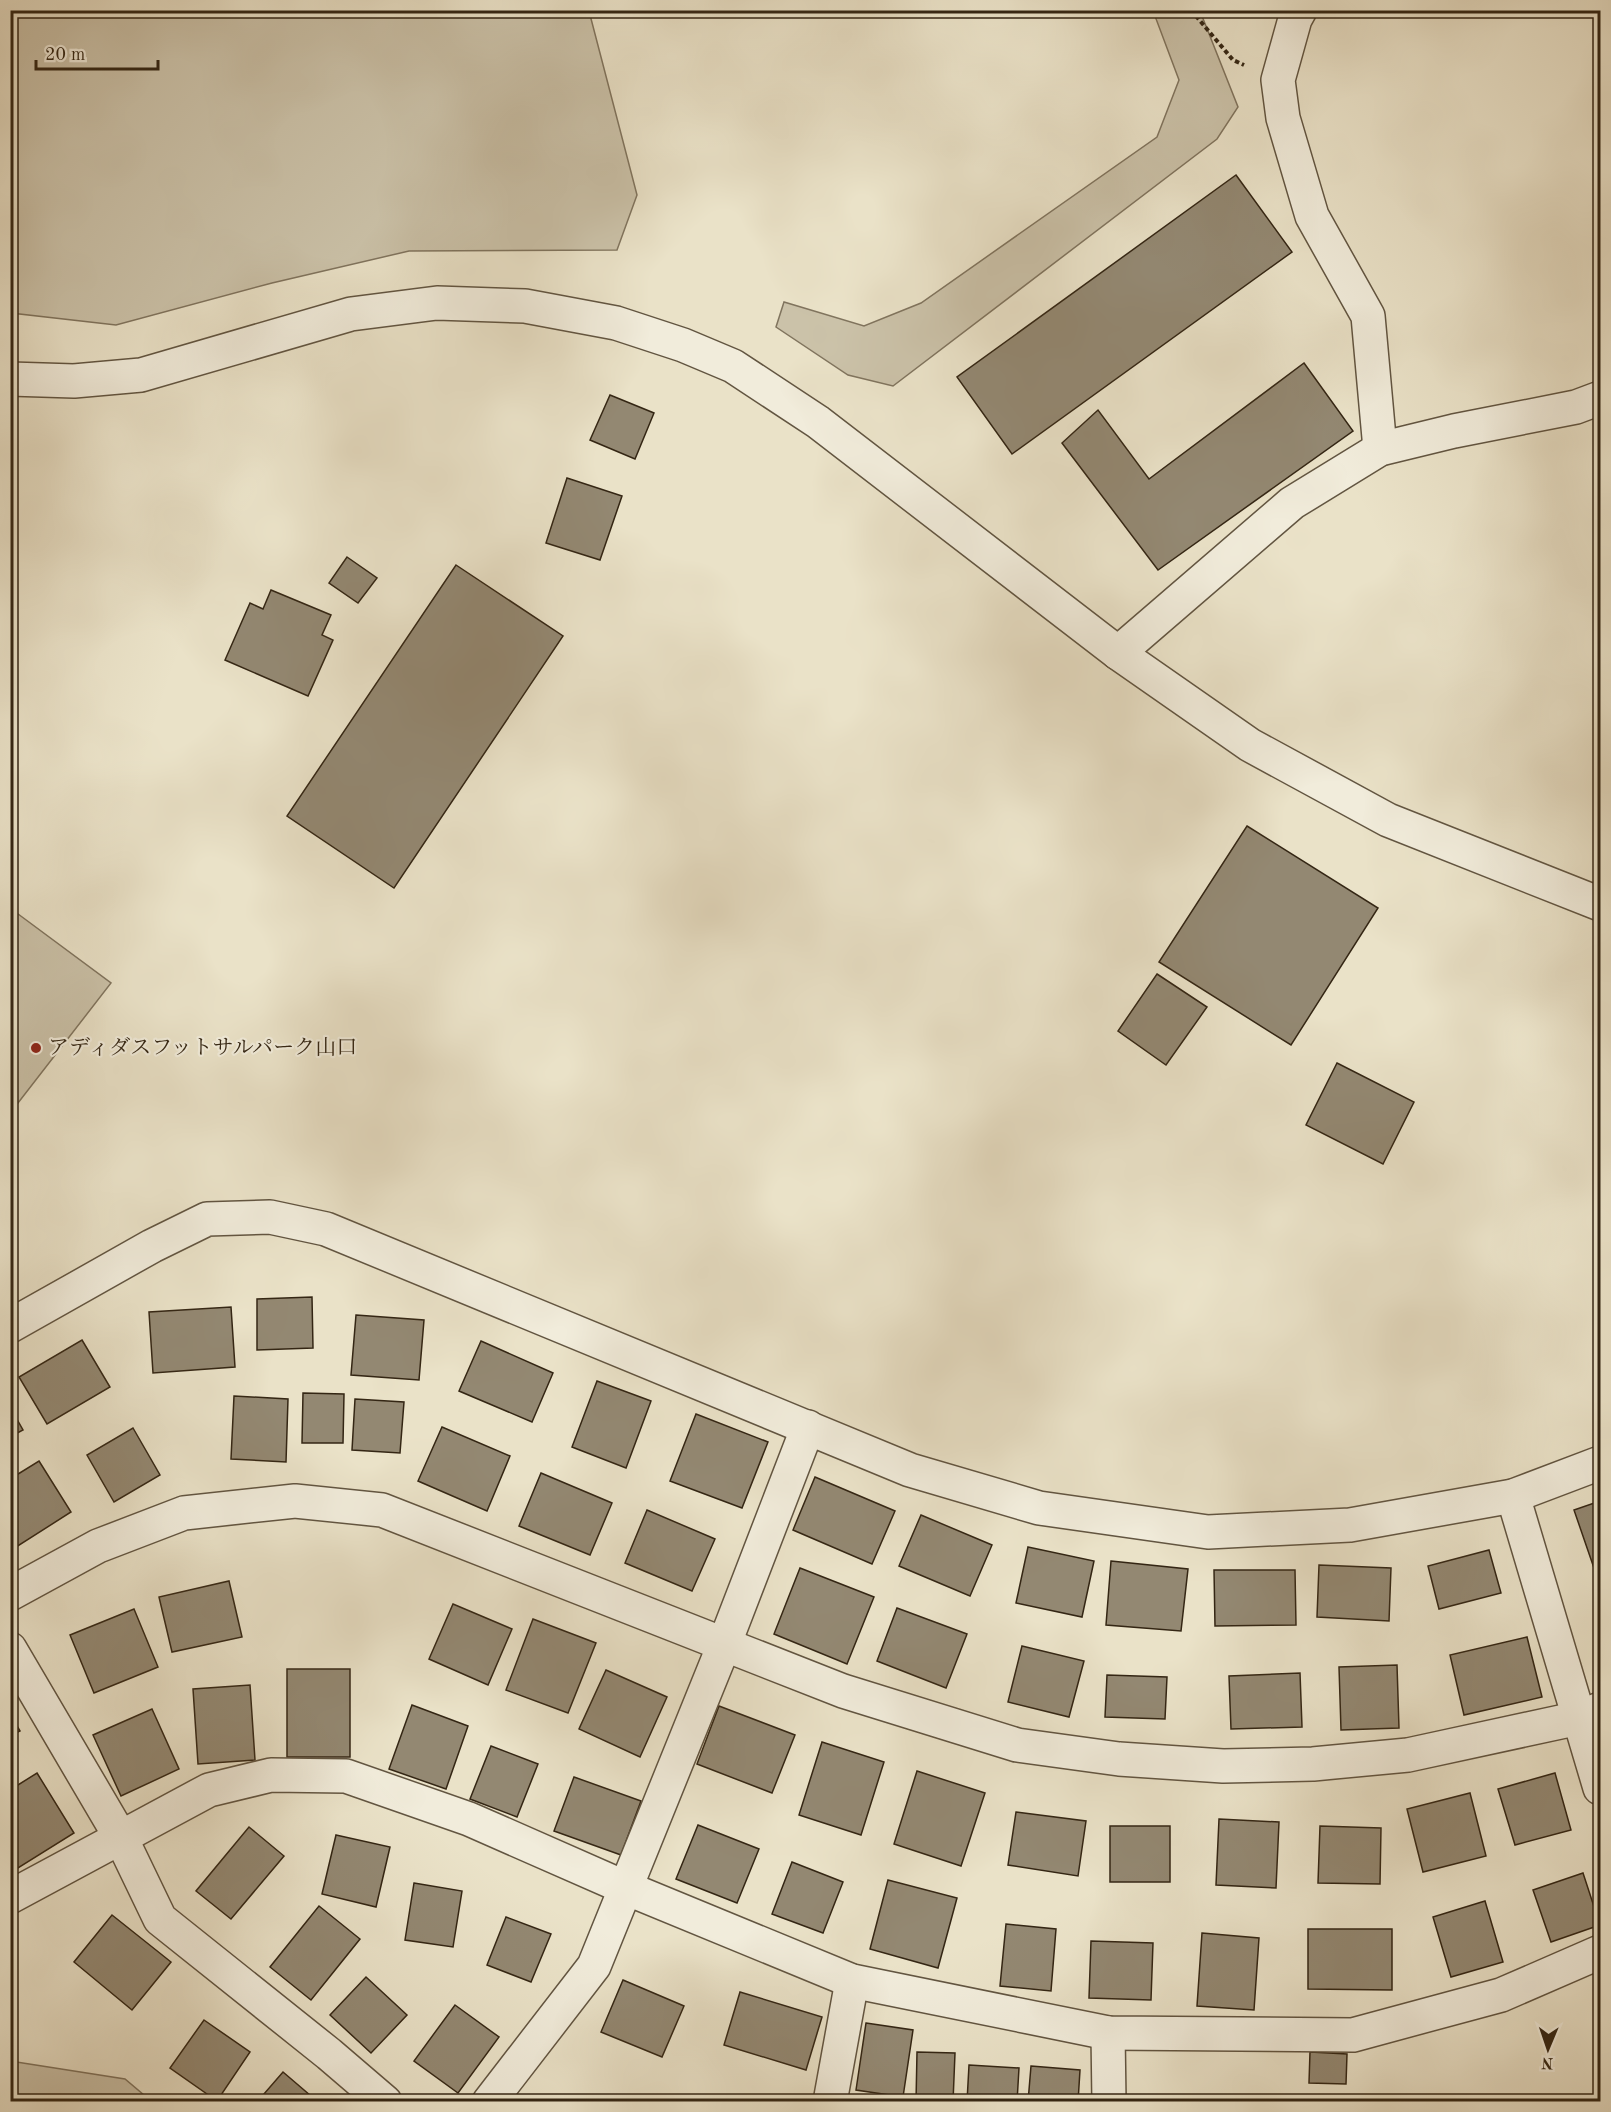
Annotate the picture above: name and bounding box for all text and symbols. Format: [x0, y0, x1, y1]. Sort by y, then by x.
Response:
scale bar [36, 33, 158, 71]
text: 20 m [45, 46, 85, 64]
place label: アディダスフットサルパーク山口 [48, 1036, 357, 1059]
marker: アディダスフットサルパーク山口 [29, 1041, 43, 1055]
north arrow [1518, 2019, 1578, 2079]
text: N [1540, 2054, 1554, 2070]

